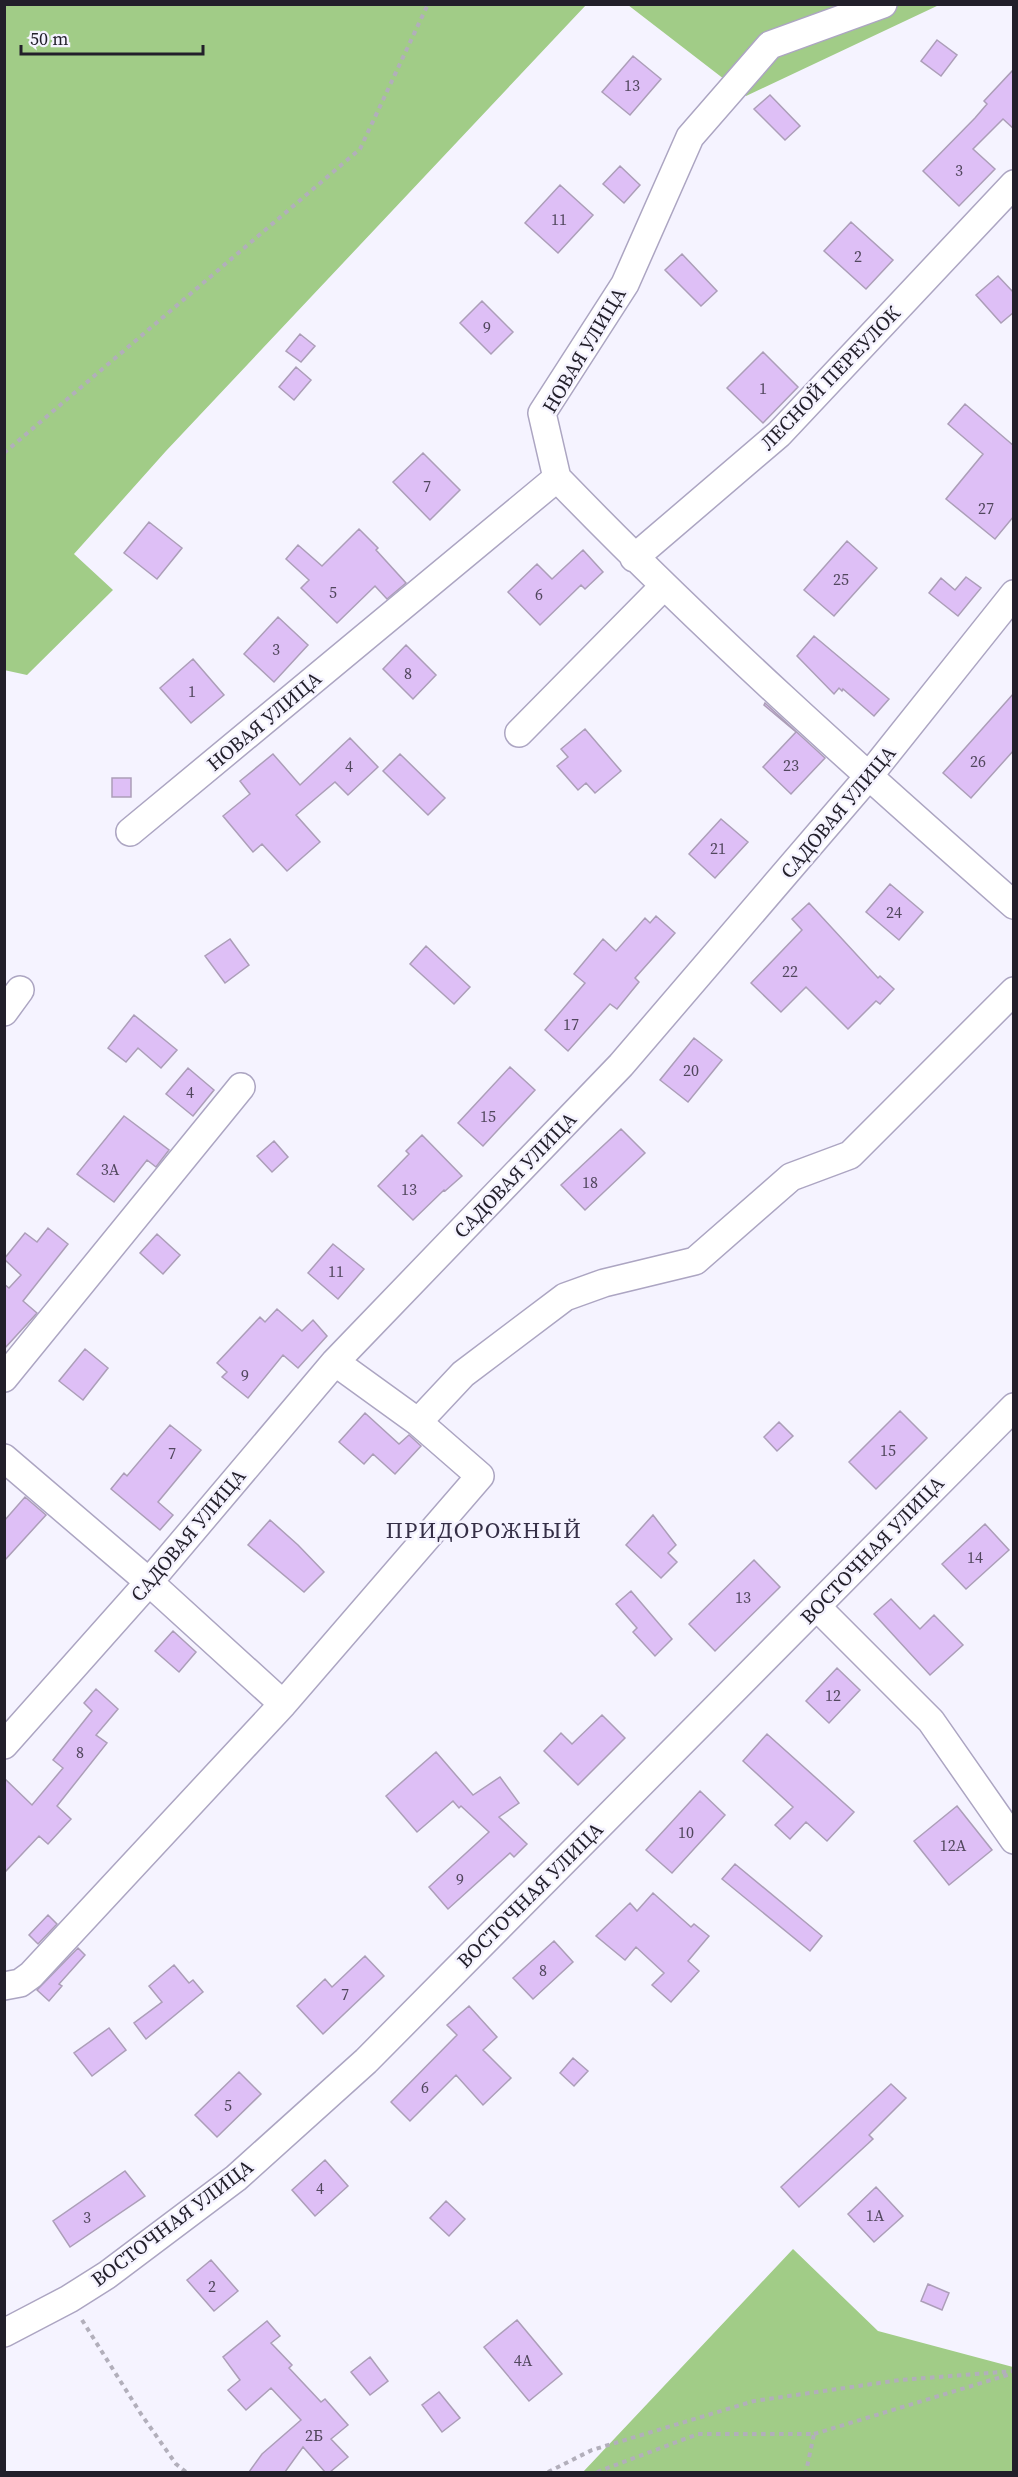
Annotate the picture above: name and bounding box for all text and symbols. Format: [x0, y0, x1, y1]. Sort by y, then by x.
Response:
scale bar [21, 18, 202, 56]
text: 50 m [30, 26, 68, 51]
house number: 13 [624, 74, 640, 96]
house number: 3 [955, 159, 963, 181]
house number: 11 [551, 208, 567, 230]
house number: 2 [854, 245, 862, 267]
street label: НОВАЯ УЛИЦА [535, 281, 633, 418]
street label: ЛЕСНОЙ ПЕРЕУЛОК [754, 299, 907, 456]
house number: 9 [483, 316, 491, 338]
house number: 1 [759, 377, 767, 399]
house number: 7 [423, 475, 431, 497]
house number: 27 [978, 497, 994, 519]
house number: 25 [833, 568, 849, 590]
house number: 5 [329, 581, 337, 603]
house number: 6 [535, 583, 543, 605]
house number: 3 [272, 638, 280, 660]
house number: 8 [404, 662, 412, 684]
street label: НОВАЯ УЛИЦА [201, 664, 328, 777]
house number: 1 [188, 680, 196, 702]
street label: САДОВАЯ УЛИЦА [774, 739, 902, 885]
house number: 26 [970, 750, 986, 772]
house number: 23 [783, 754, 799, 776]
house number: 4 [345, 755, 353, 777]
house number: 21 [710, 837, 726, 859]
house number: 24 [886, 901, 902, 923]
house number: 22 [782, 960, 798, 982]
house number: 17 [563, 1013, 579, 1035]
house number: 20 [683, 1059, 699, 1081]
house number: 4 [186, 1081, 194, 1103]
street label: САДОВАЯ УЛИЦА [447, 1105, 583, 1244]
house number: 15 [480, 1105, 496, 1127]
house number: 3А [101, 1158, 120, 1180]
house number: 18 [582, 1171, 598, 1193]
house number: 13 [401, 1178, 417, 1200]
house number: 11 [328, 1260, 344, 1282]
house number: 9 [241, 1364, 249, 1386]
house number: 15 [880, 1439, 896, 1461]
house number: 7 [168, 1442, 176, 1464]
street label: САДОВАЯ УЛИЦА [124, 1462, 252, 1608]
street label: ВОСТОЧНАЯ УЛИЦА [794, 1469, 951, 1630]
district label: ПРИДОРОЖНЫЙ [386, 1515, 582, 1545]
house number: 14 [967, 1546, 983, 1568]
house number: 13 [735, 1586, 751, 1608]
house number: 12 [825, 1684, 841, 1706]
house number: 8 [76, 1741, 84, 1763]
street label: ВОСТОЧНАЯ УЛИЦА [451, 1815, 610, 1974]
house number: 10 [678, 1821, 694, 1843]
house number: 12А [940, 1834, 967, 1856]
house number: 9 [456, 1868, 464, 1890]
house number: 8 [539, 1959, 547, 1981]
house number: 7 [341, 1983, 349, 2005]
house number: 6 [421, 2076, 429, 2098]
house number: 5 [224, 2094, 232, 2116]
street label: ВОСТОЧНАЯ УЛИЦА [85, 2152, 259, 2293]
house number: 4 [316, 2177, 324, 2199]
house number: 1А [866, 2204, 885, 2226]
house number: 3 [83, 2206, 91, 2228]
house number: 2 [208, 2275, 216, 2297]
house number: 4А [514, 2349, 533, 2371]
house number: 2Б [305, 2424, 323, 2446]

